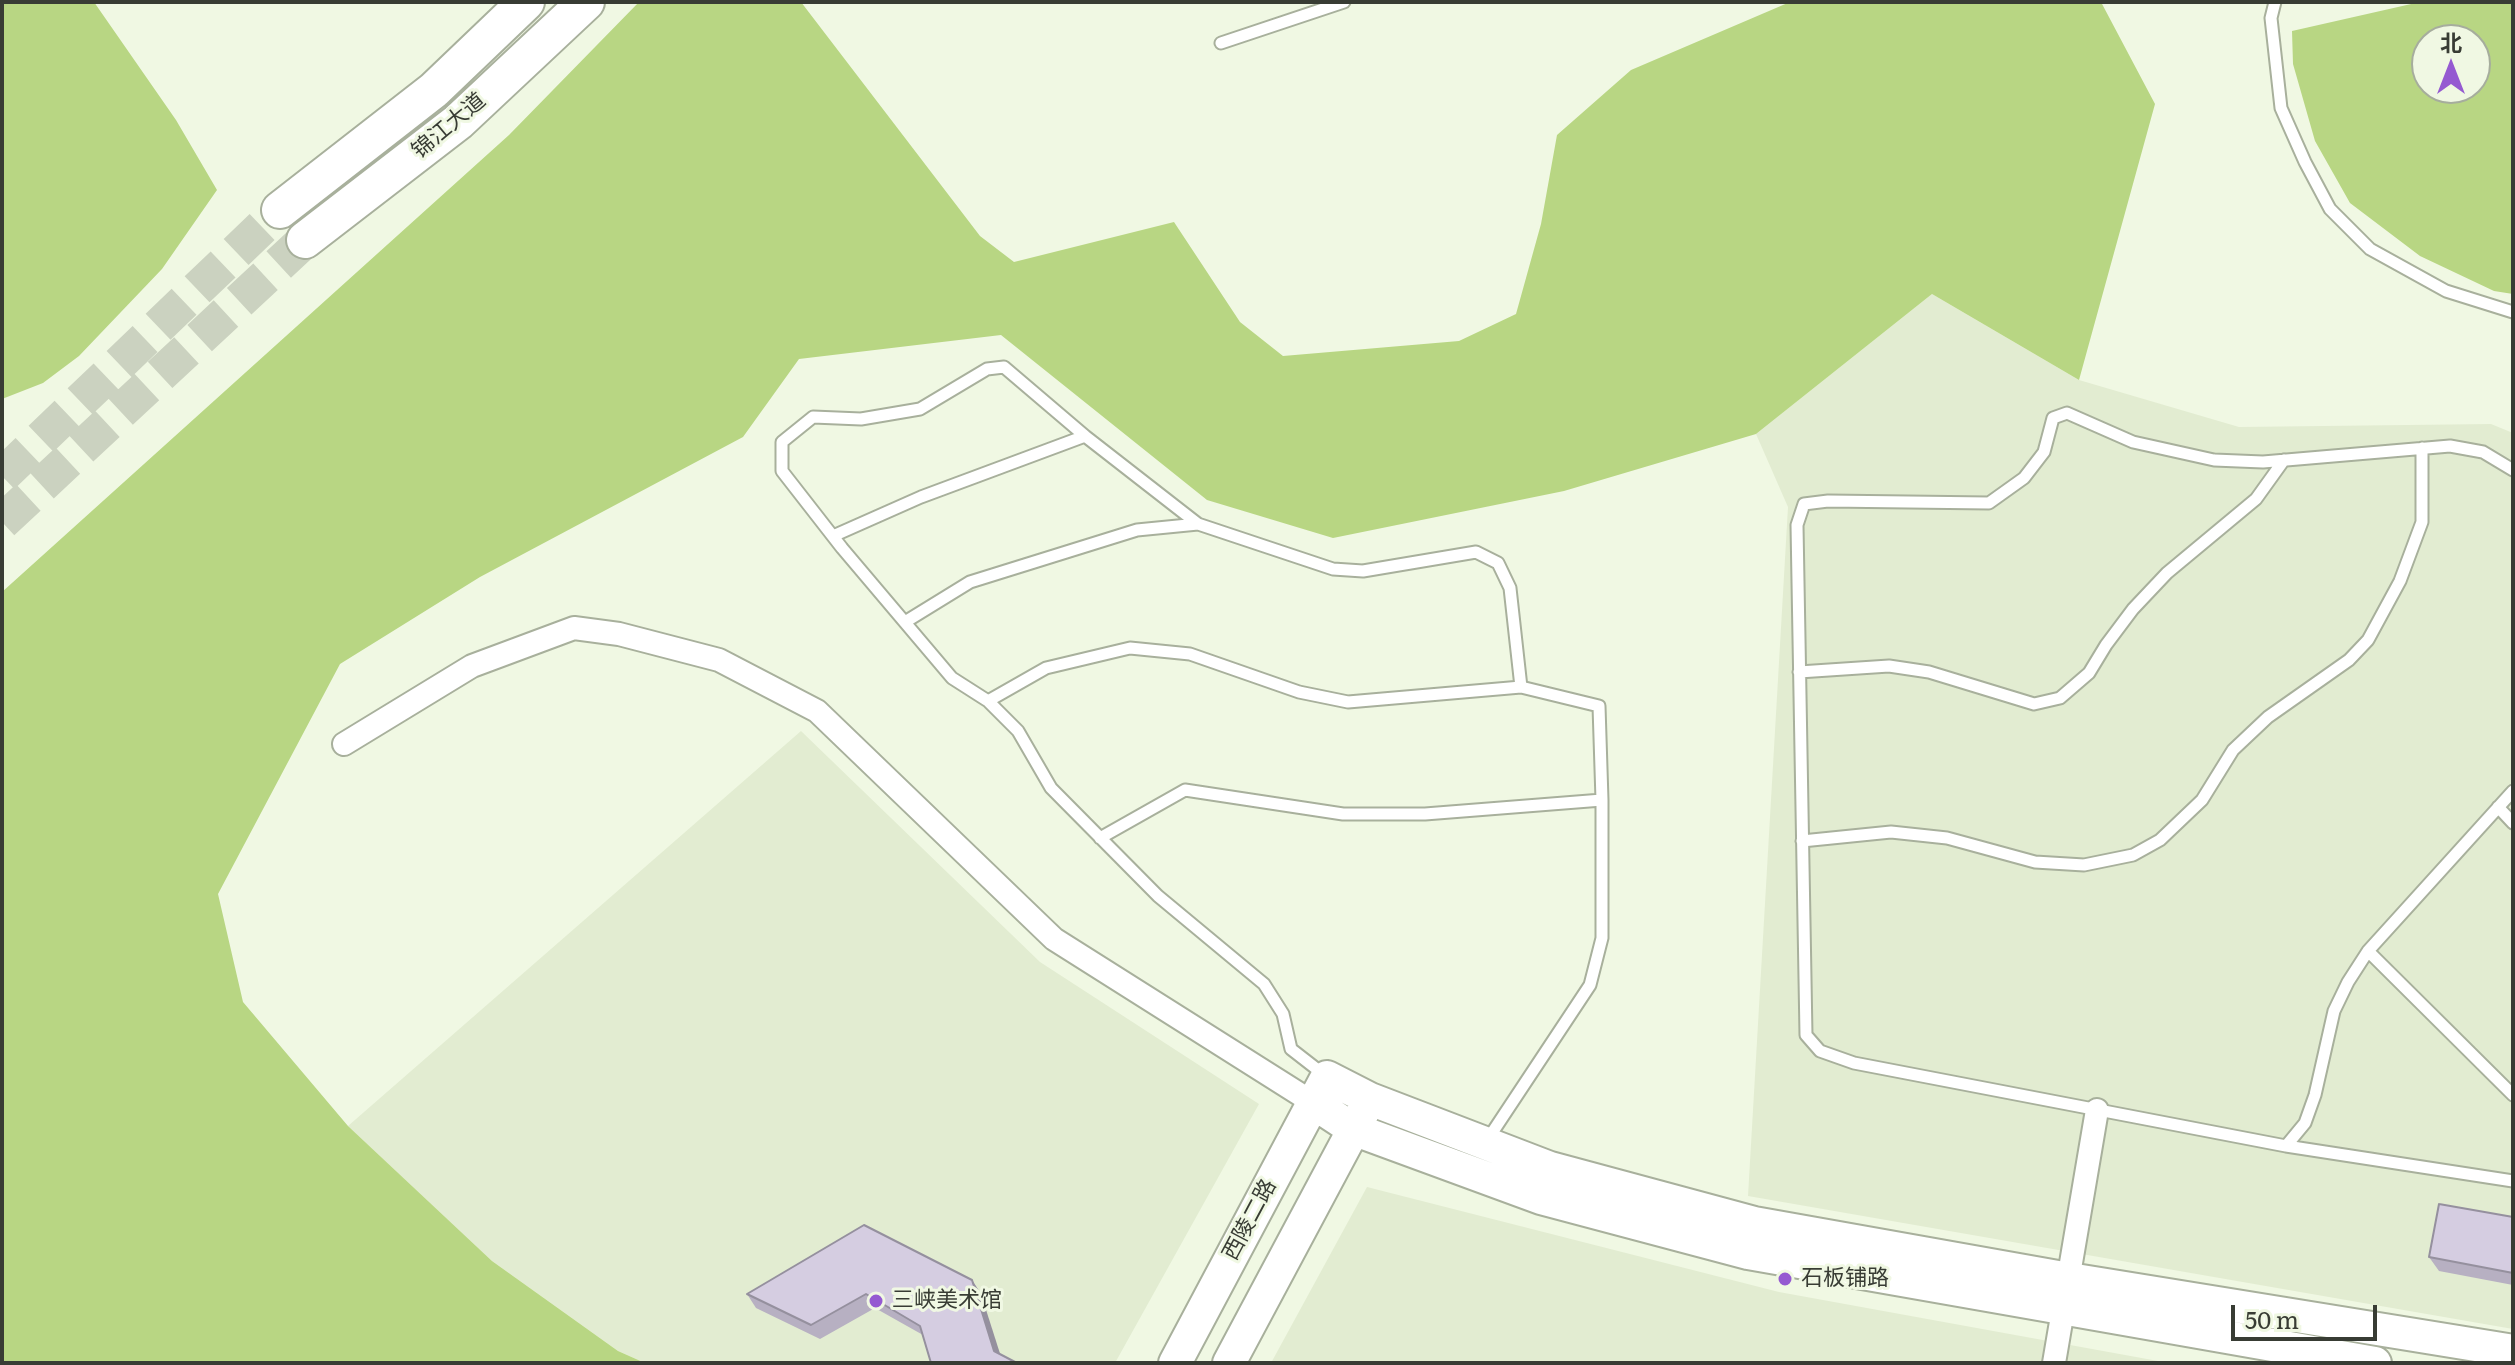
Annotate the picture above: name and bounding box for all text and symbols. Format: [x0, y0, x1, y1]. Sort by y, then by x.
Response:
north arrow [2411, 24, 2491, 104]
text: 北 [2440, 25, 2462, 58]
street label: 锦江大道 [407, 88, 491, 164]
street label: 西陵二路 [1218, 1175, 1282, 1265]
place label: 石板铺路 [1801, 1266, 1889, 1292]
marker: 石板铺路 [1776, 1270, 1794, 1288]
place label: 三峡美术馆 [892, 1288, 1002, 1314]
scale bar [2235, 1289, 2381, 1339]
marker: 三峡美术馆 [867, 1292, 885, 1310]
text: 50 m [2245, 1301, 2299, 1336]

